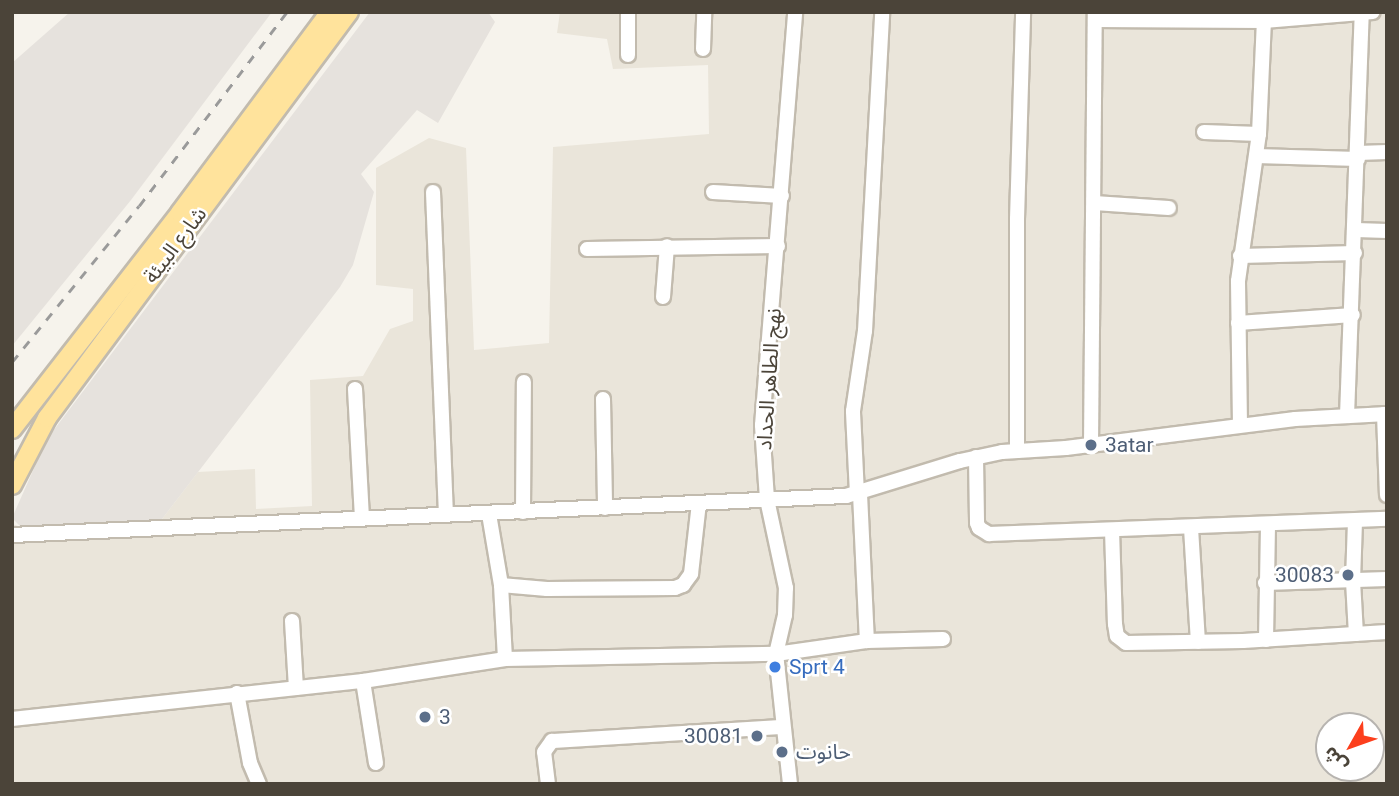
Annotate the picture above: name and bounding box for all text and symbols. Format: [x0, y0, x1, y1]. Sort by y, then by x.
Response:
street label: شارع البيئة [138, 202, 212, 288]
street label: نهج الطاهر الحداد [751, 307, 787, 451]
place label: 3atar [1105, 432, 1154, 458]
marker: 3atar [1083, 437, 1099, 453]
place label: 30083 [1275, 562, 1334, 588]
marker: 30083 [1340, 567, 1356, 583]
place label: Sprt 4 [789, 654, 845, 680]
marker: Sprt 4 [767, 659, 783, 675]
place label: 3 [439, 704, 451, 730]
marker: 3 [417, 709, 433, 725]
north arrow [1315, 712, 1385, 782]
place label: 30081 [684, 723, 743, 749]
marker: 30081 [749, 728, 765, 744]
place label: حانوت [796, 739, 851, 765]
text: ش [1318, 742, 1352, 777]
marker: حانوت [774, 744, 790, 760]

